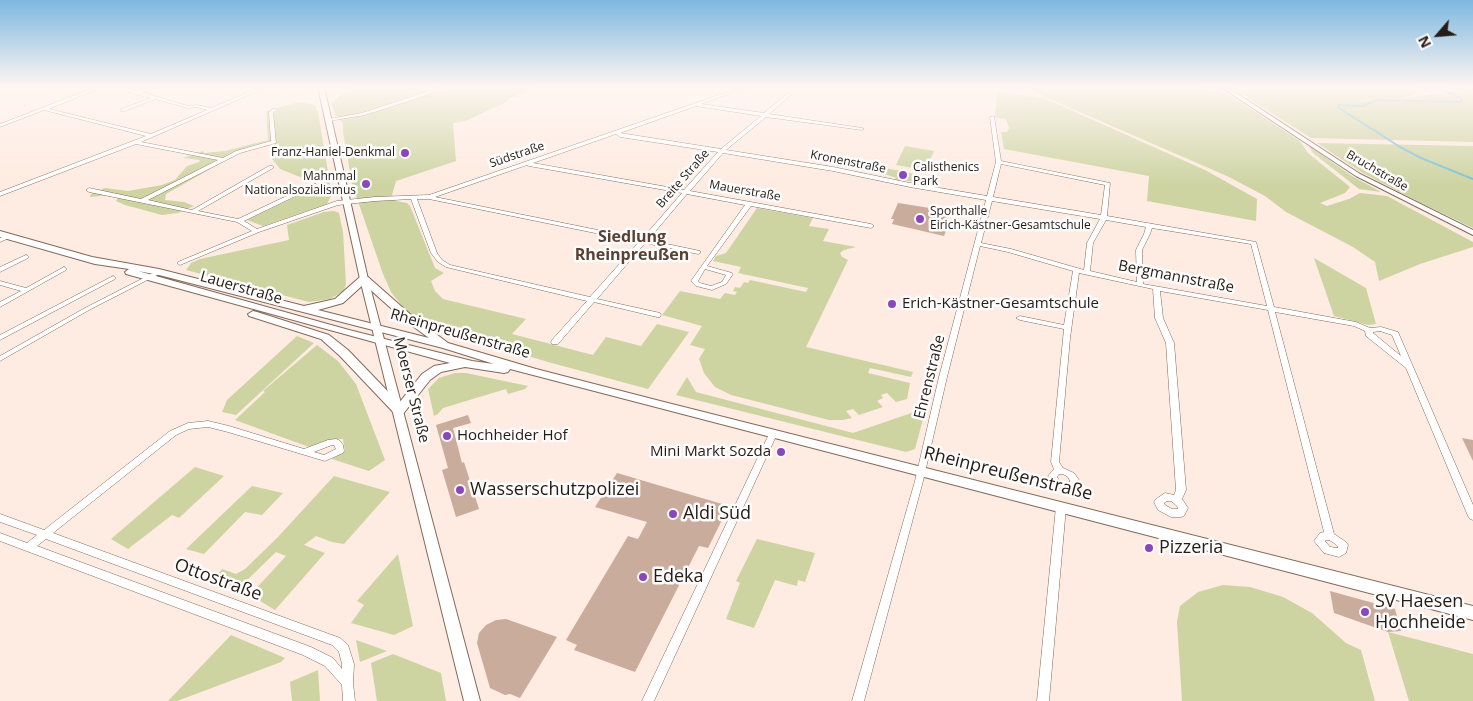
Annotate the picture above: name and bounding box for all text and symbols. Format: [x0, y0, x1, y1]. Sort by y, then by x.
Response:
north arrow [1413, 10, 1463, 60]
text: N [1413, 33, 1435, 51]
street label: Südstraße [488, 139, 546, 171]
place label: Franz-Haniel-Denkmal [271, 146, 395, 160]
marker: Franz-Haniel-Denkmal [399, 147, 411, 159]
street label: Breite Straße [654, 147, 712, 211]
street label: Kronenstraße [809, 148, 887, 176]
street label: Bruchstraße [1344, 148, 1410, 194]
place label: Calisthenics Park [913, 161, 979, 189]
marker: Calisthenics Park [897, 169, 909, 181]
place label: Mahnmal Nationalsozialismus [244, 170, 356, 198]
marker: Mahnmal Nationalsozialismus [360, 178, 372, 190]
street label: Mauerstraße [708, 178, 782, 204]
place label: Sporthalle Eirich-Kästner-Gesamtschule [930, 205, 1091, 233]
marker: Sporthalle Eirich-Kästner-Gesamtschule [914, 213, 926, 225]
district label: Siedlung Rheinpreußen [575, 227, 689, 265]
street label: Bergmannstraße [1116, 257, 1236, 297]
street label: Lauerstraße [198, 268, 284, 308]
place label: Erich-Kästner-Gesamtschule [902, 295, 1099, 313]
marker: Erich-Kästner-Gesamtschule [886, 298, 898, 310]
street label: Rheinpreußenstraße [388, 305, 532, 363]
street label: Ehrenstraße [911, 333, 949, 421]
street label: Moerser Straße [389, 335, 433, 445]
place label: Hochheider Hof [457, 427, 568, 445]
marker: Hochheider Hof [441, 430, 453, 442]
place label: Mini Markt Sozda [650, 443, 771, 461]
street label: Rheinpreußenstraße [921, 443, 1095, 505]
marker: Mini Markt Sozda [775, 446, 787, 458]
place label: Wasserschutzpolizei [470, 479, 639, 501]
marker: Wasserschutzpolizei [454, 484, 466, 496]
place label: Aldi Süd [683, 503, 751, 525]
marker: Aldi Süd [667, 508, 679, 520]
place label: Pizzeria [1159, 537, 1223, 559]
marker: Pizzeria [1143, 542, 1155, 554]
street label: Ottostraße [171, 554, 265, 606]
place label: Edeka [653, 566, 704, 588]
marker: Edeka [637, 571, 649, 583]
place label: SV Haesen Hochheide [1375, 591, 1466, 634]
marker: SV Haesen Hochheide [1359, 606, 1371, 618]

